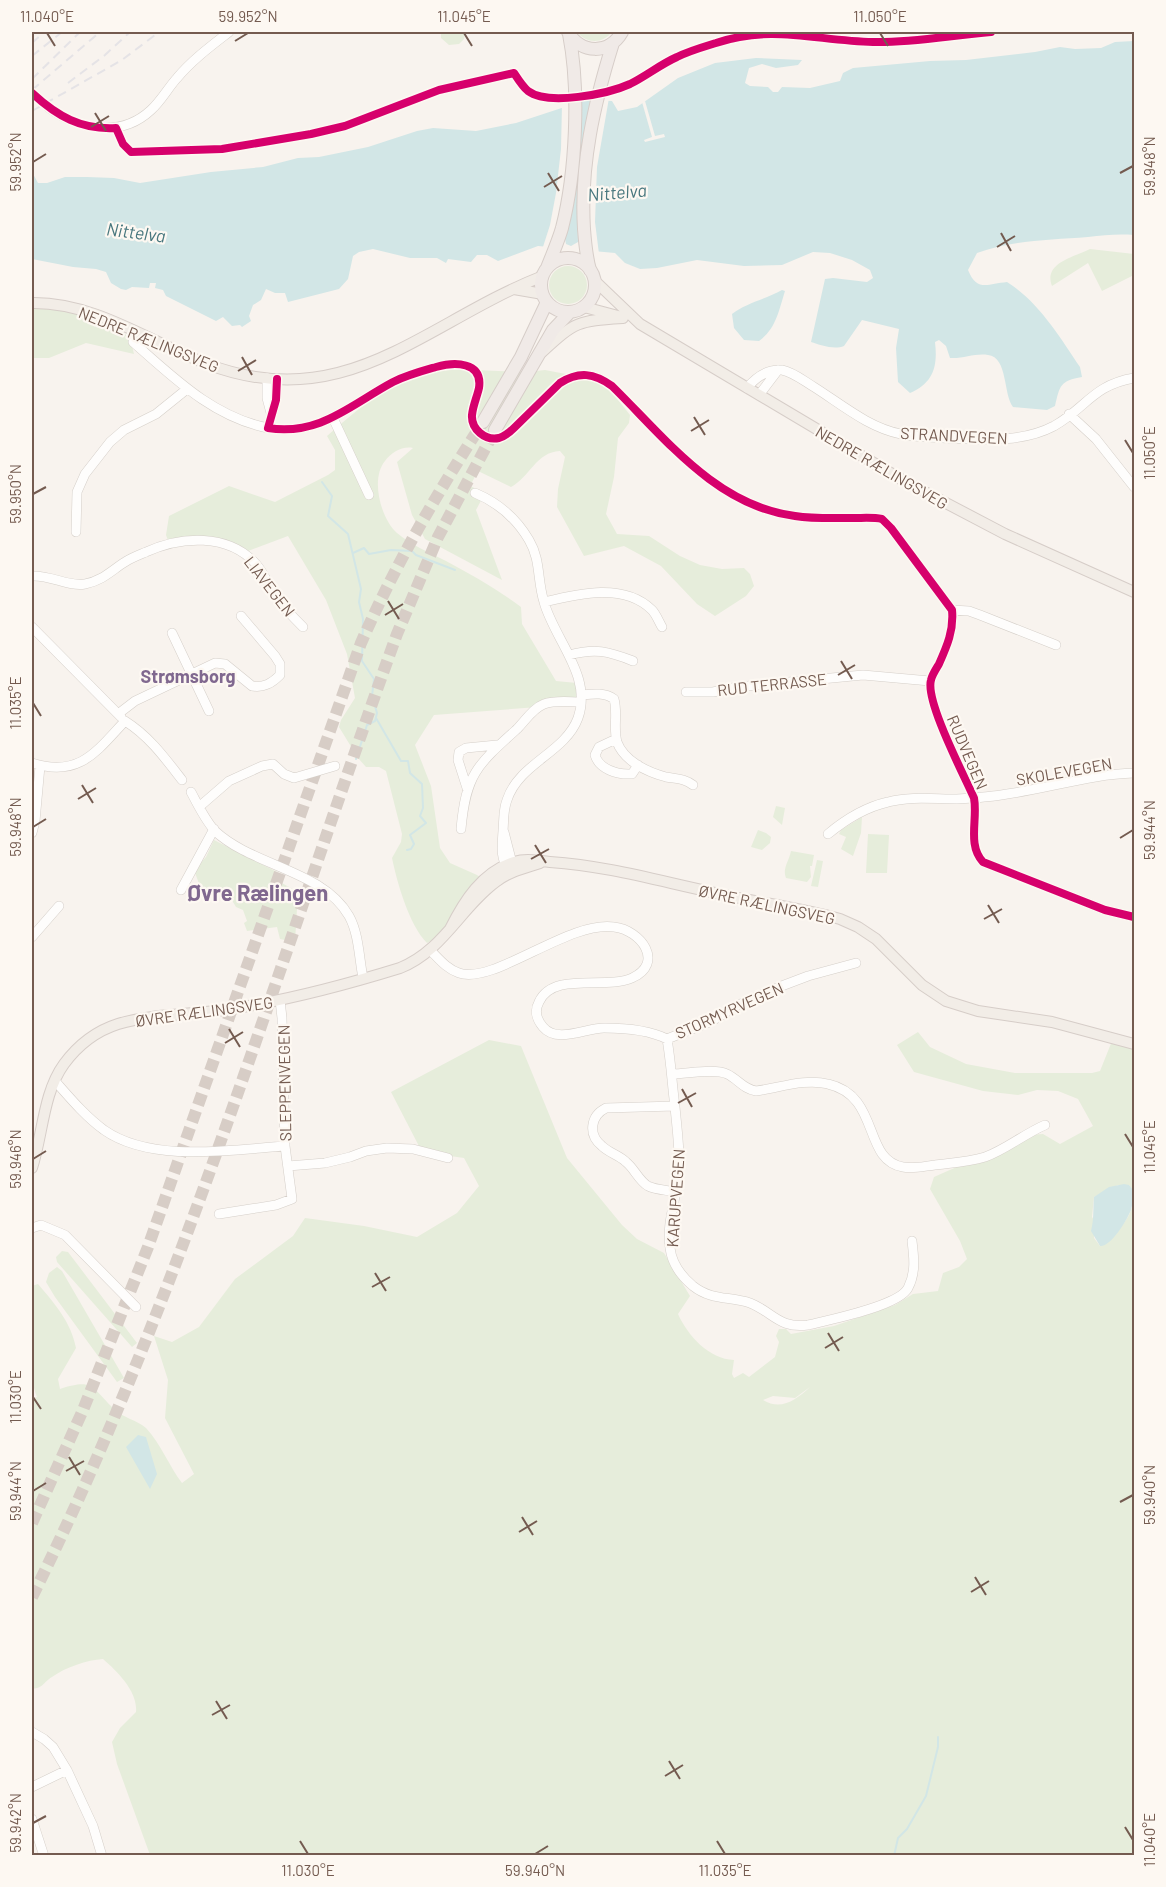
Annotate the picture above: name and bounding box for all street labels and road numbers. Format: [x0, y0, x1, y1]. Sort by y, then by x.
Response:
street label: NEDRE RÆLINGSVEG [76, 302, 222, 376]
street label: NEDRE RÆLINGSVEG [812, 421, 952, 513]
street label: STRANDVEGEN [900, 423, 1008, 447]
street label: LIAVEGEN [241, 552, 299, 620]
street label: RUD TERRASSE [716, 669, 828, 699]
street label: RUDVEGEN [944, 712, 992, 792]
street label: SKOLEVEGEN [1015, 753, 1113, 789]
street label: ØVRE RÆLINGSVEG [697, 880, 837, 928]
street label: STORMYRVEGEN [672, 978, 786, 1042]
street label: ØVRE RÆLINGSVEG [134, 992, 274, 1030]
street label: SLEPPENVEGEN [273, 1024, 295, 1142]
street label: KARUPVEGEN [662, 1148, 688, 1248]

